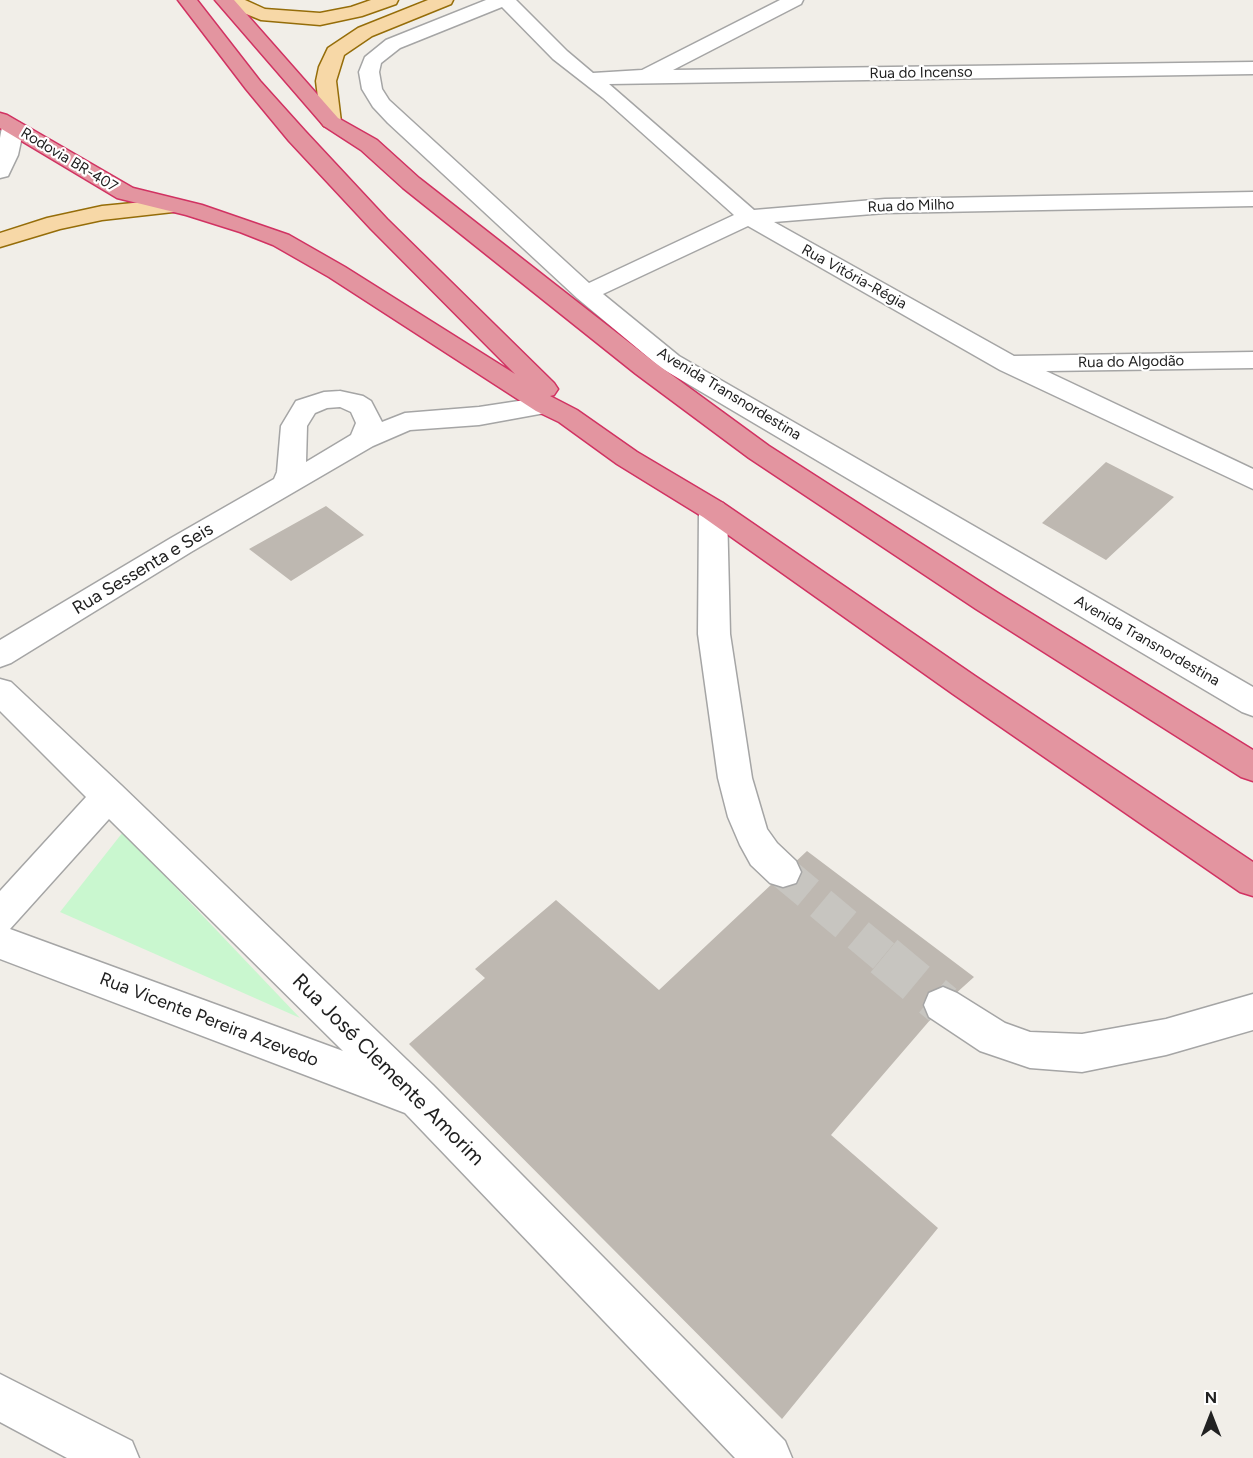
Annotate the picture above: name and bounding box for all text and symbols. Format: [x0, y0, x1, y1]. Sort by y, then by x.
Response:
street label: Rua do Incenso [869, 63, 973, 83]
street label: Rodovia BR-407 [17, 124, 121, 196]
street label: Rua do Milho [867, 195, 955, 217]
street label: Rua Vitória-Régia [798, 241, 910, 313]
street label: Avenida Transnordestina [654, 344, 804, 444]
street label: Rua do Algodão [1078, 352, 1184, 372]
street label: Rua Sessenta e Seis [69, 518, 217, 620]
street label: Avenida Transnordestina [1071, 592, 1223, 690]
street label: Rua Vicente Pereira Azevedo [97, 968, 321, 1072]
street label: Rua José Clemente Amorim [287, 969, 489, 1171]
north arrow [1181, 1386, 1241, 1446]
text: N [1205, 1388, 1217, 1407]

